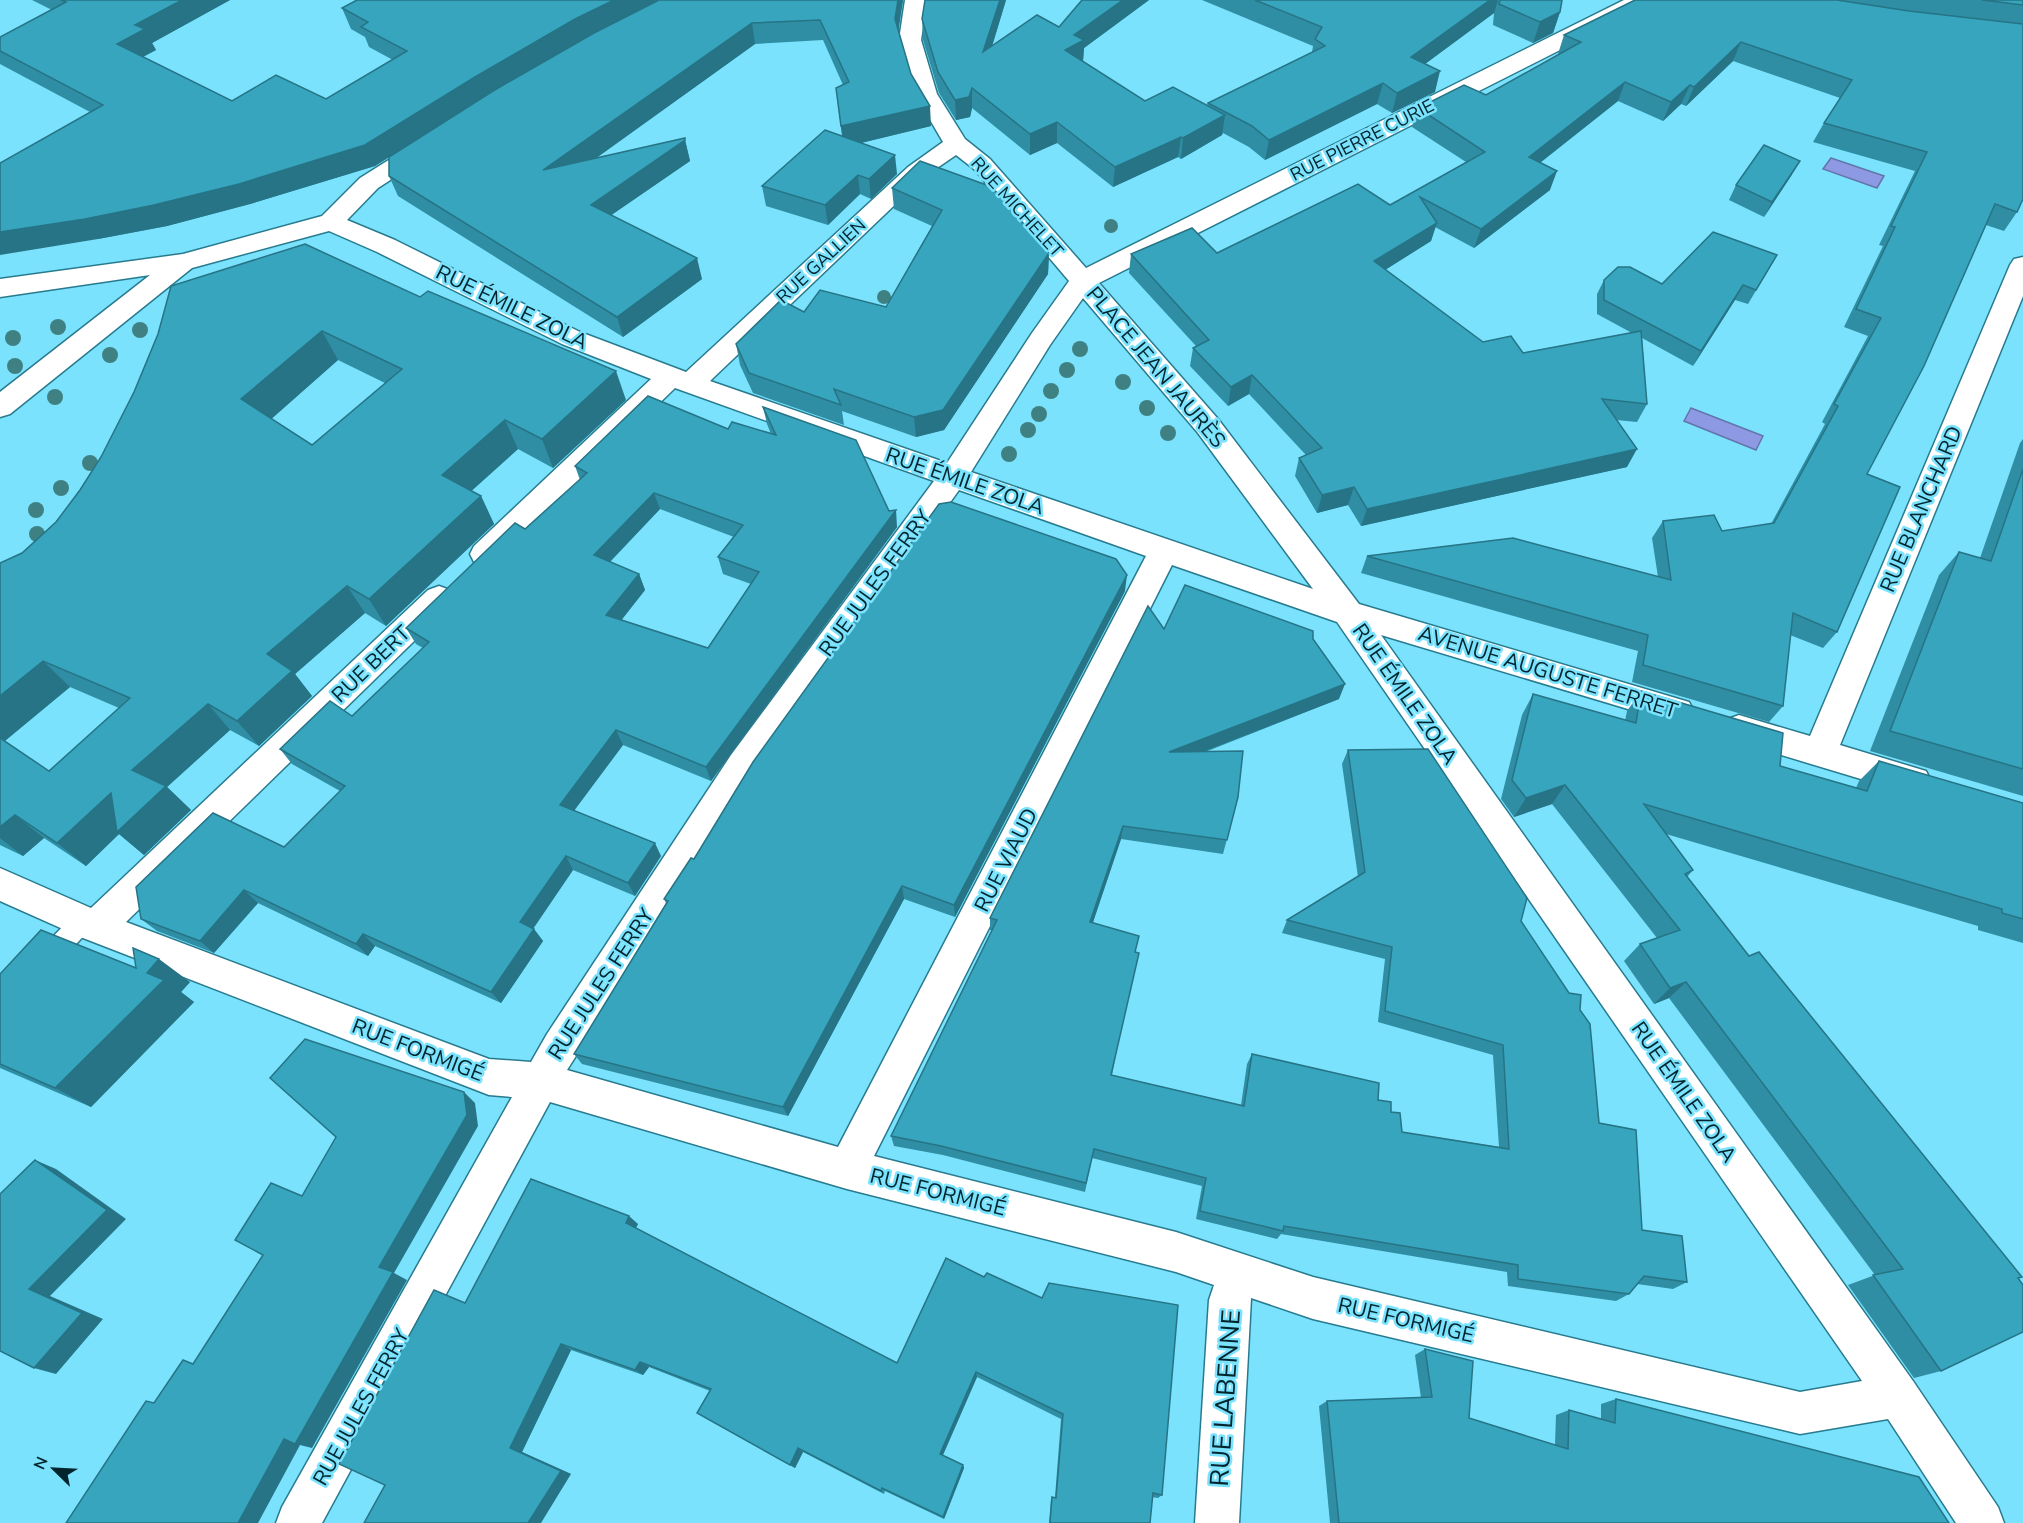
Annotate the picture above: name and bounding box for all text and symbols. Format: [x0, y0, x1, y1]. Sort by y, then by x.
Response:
street label: RUE PIERRE CURIE [1286, 93, 1438, 187]
street label: RUE MICHELET [965, 152, 1069, 262]
street label: RUE GALLIEN [771, 213, 871, 309]
street label: RUE ÉMILE ZOLA [431, 258, 593, 356]
street label: PLACE JEAN JAURÈS [1080, 280, 1232, 454]
street label: RUE BLANCHARD [1873, 422, 1969, 596]
street label: RUE ÉMILE ZOLA [882, 441, 1048, 521]
street label: RUE JULES FERRY [812, 504, 938, 662]
street label: RUE ÉMILE ZOLA [1346, 618, 1464, 770]
street label: RUE BERT [325, 619, 417, 709]
street label: AVENUE AUGUSTE FERRET [1415, 619, 1681, 725]
street label: RUE VIAUD [968, 803, 1044, 917]
street label: RUE JULES FERRY [542, 903, 661, 1065]
street label: RUE FORMIGÉ [348, 1012, 488, 1088]
street label: RUE ÉMILE ZOLA [1625, 1016, 1743, 1168]
street label: RUE FORMIGÉ [867, 1162, 1009, 1222]
street label: RUE FORMIGÉ [1335, 1291, 1477, 1349]
street label: RUE LABENNE [1202, 1308, 1249, 1488]
street label: RUE JULES FERRY [306, 1323, 416, 1490]
north arrow [24, 1439, 84, 1499]
text: N [29, 1453, 54, 1473]

